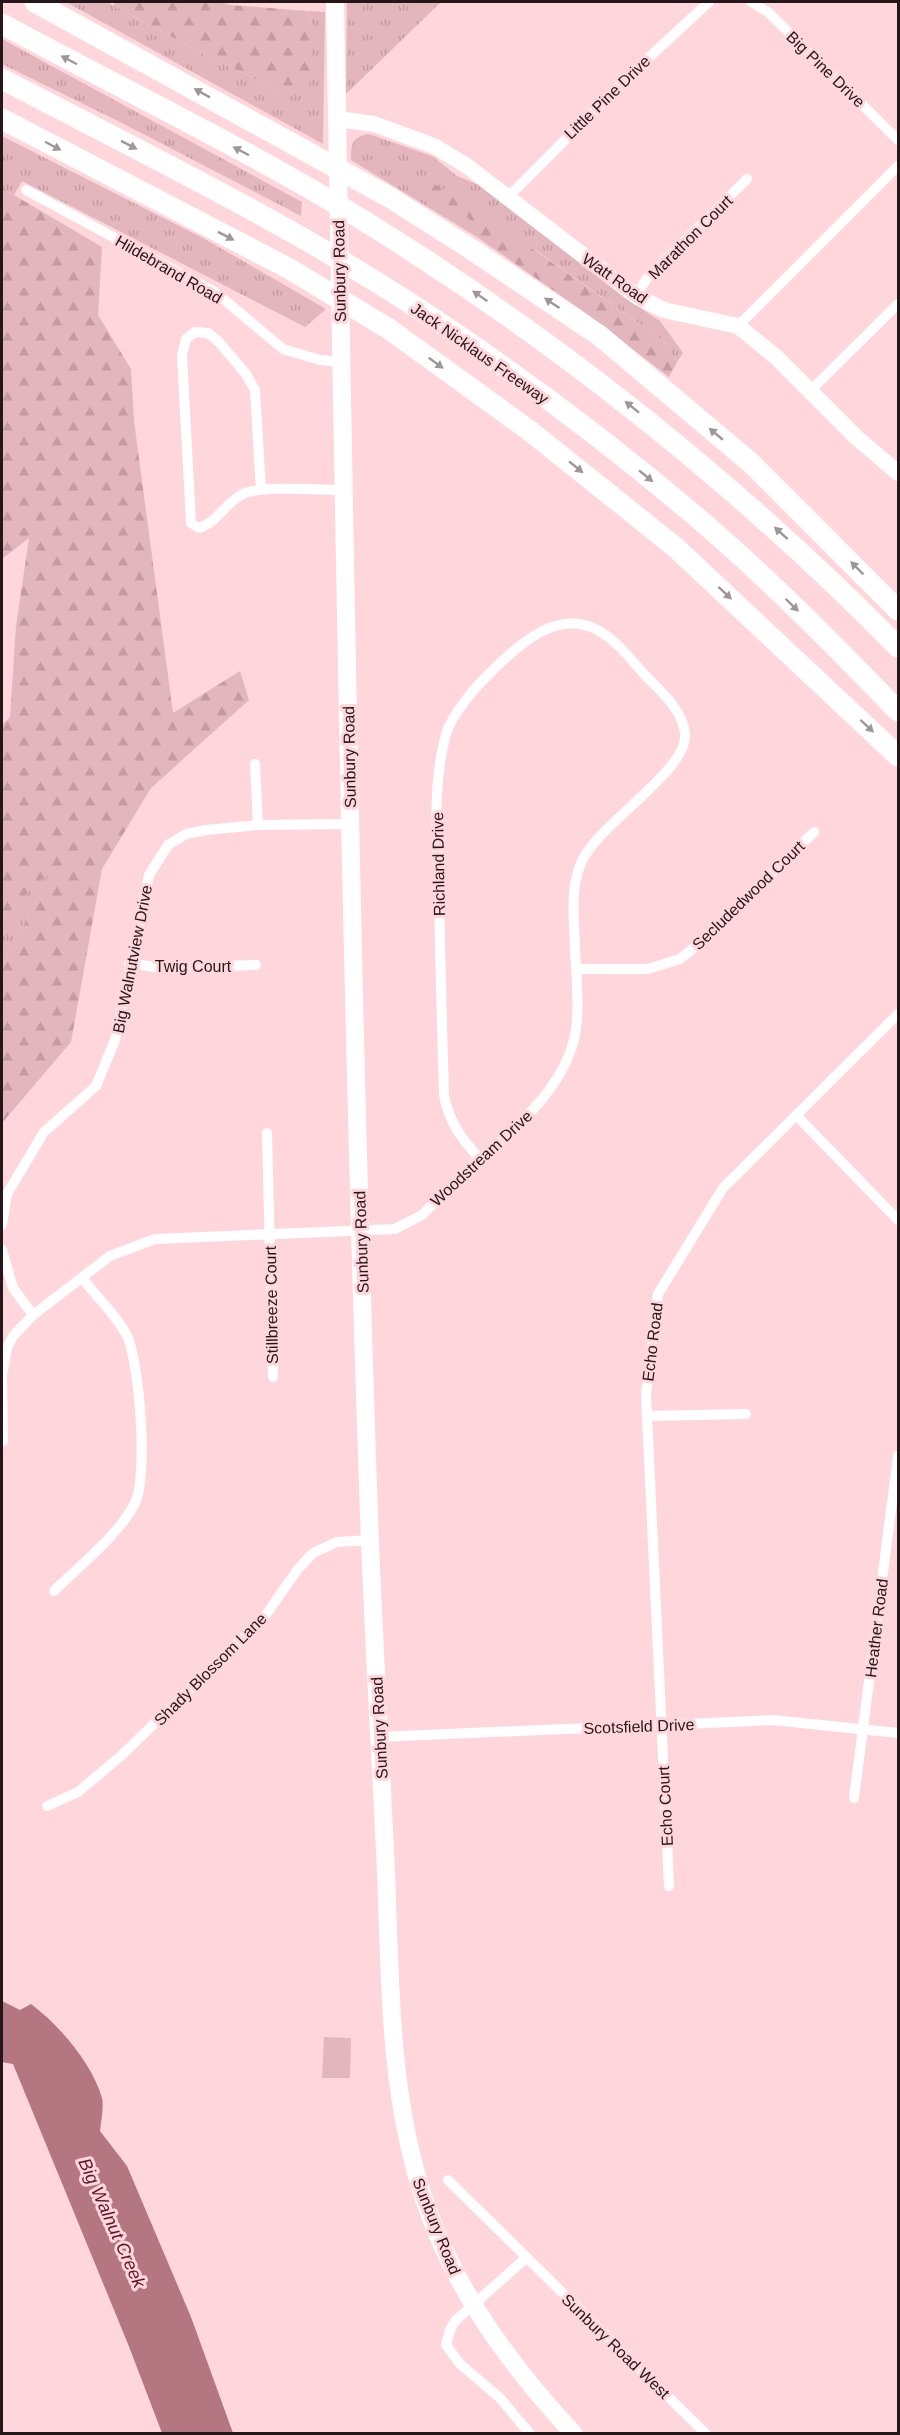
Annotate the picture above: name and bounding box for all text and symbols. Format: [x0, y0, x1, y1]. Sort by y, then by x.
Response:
street label: Big Pine Drive [783, 28, 868, 111]
street label: Little Pine Drive [561, 52, 654, 142]
one-way arrow [60, 55, 77, 65]
one-way arrow [194, 88, 211, 98]
one-way arrow [120, 139, 138, 149]
one-way arrow [45, 142, 62, 151]
one-way arrow [233, 146, 250, 156]
street label: Marathon Court [645, 192, 736, 283]
street label: Sunbury Road [330, 220, 349, 322]
one-way arrow [218, 231, 235, 241]
street label: Hildebrand Road [113, 232, 225, 307]
street label: Watt Road [579, 250, 650, 307]
one-way arrow [473, 290, 489, 302]
one-way arrow [544, 298, 560, 309]
street label: Jack Nicklaus Freeway [408, 300, 552, 407]
one-way arrow [429, 357, 444, 369]
one-way arrow [624, 401, 640, 414]
one-way arrow [709, 428, 724, 441]
one-way arrow [568, 461, 584, 474]
one-way arrow [638, 470, 654, 483]
one-way arrow [774, 527, 789, 540]
one-way arrow [851, 562, 865, 576]
one-way arrow [717, 586, 732, 600]
one-way arrow [785, 598, 800, 612]
street label: Sunbury Road [340, 706, 359, 808]
one-way arrow [860, 719, 875, 733]
street label: Richland Drive [429, 812, 448, 916]
street label: Secludedwood Court [689, 837, 808, 953]
street label: Big Walnutview Drive [110, 883, 155, 1035]
street label: Twig Court [155, 958, 232, 975]
street label: Woodstream Drive [427, 1107, 536, 1210]
street label: Sunbury Road [351, 1191, 372, 1293]
street label: Stillbreeze Court [262, 1245, 281, 1364]
street label: Echo Road [639, 1302, 666, 1382]
street label: Heather Road [862, 1578, 891, 1679]
street label: Shady Blossom Lane [151, 1610, 270, 1729]
street label: Sunbury Road [368, 1676, 391, 1779]
street label: Scotsfield Drive [583, 1716, 695, 1737]
street label: Echo Court [655, 1765, 676, 1846]
water label: Big Walnut Creek [74, 2155, 150, 2292]
street label: Sunbury Road [409, 2176, 464, 2277]
street label: Sunbury Road West [558, 2291, 673, 2402]

